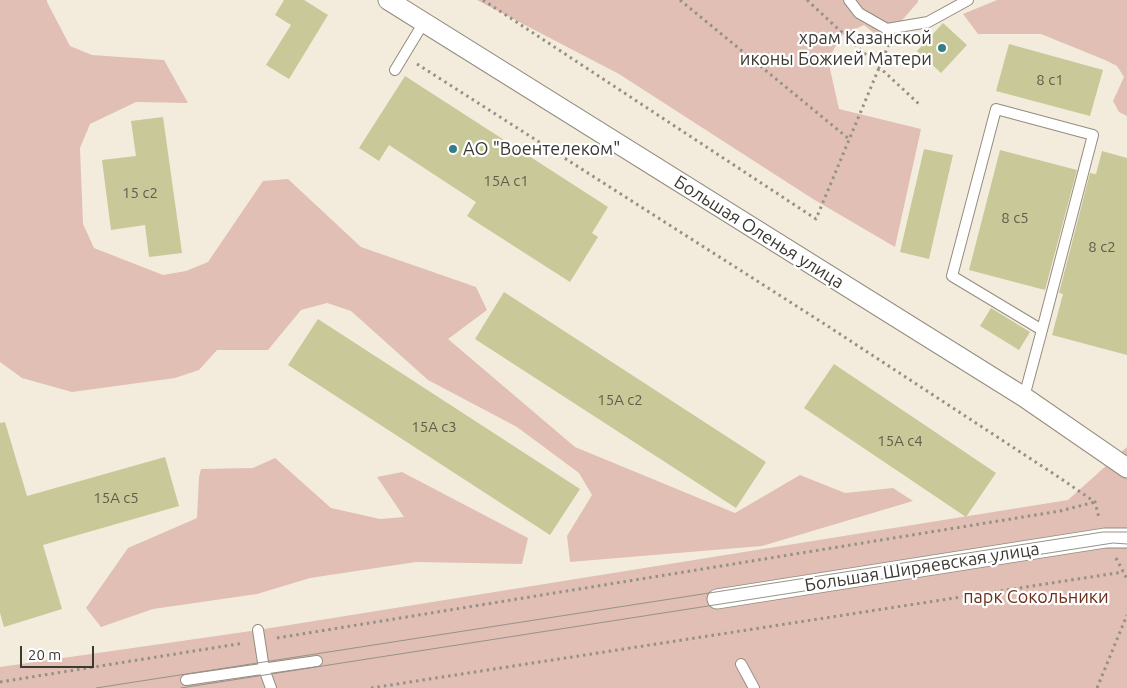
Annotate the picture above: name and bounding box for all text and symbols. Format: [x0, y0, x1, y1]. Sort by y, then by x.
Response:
place label: храм Казанской иконы Божией Матери [740, 27, 932, 70]
marker: храм Казанской иконы Божией Матери [936, 42, 948, 54]
house number: 8 с1 [1036, 71, 1064, 89]
place label: АО "Воентелеком" [463, 138, 620, 160]
marker: АО "Воентелеком" [447, 143, 459, 155]
street label: Большая Оленья улица [670, 171, 848, 293]
house number: 15А с1 [483, 172, 529, 190]
house number: 15 с2 [122, 184, 158, 202]
house number: 8 с5 [1001, 209, 1029, 227]
house number: 8 с2 [1088, 238, 1116, 256]
house number: 15А с2 [597, 391, 643, 409]
house number: 15А с3 [411, 418, 457, 436]
house number: 15A c4 [877, 432, 923, 450]
house number: 15A с5 [93, 489, 139, 507]
street label: Большая Ширяевская улица [803, 538, 1041, 596]
park label: парк Сокольники [963, 586, 1109, 608]
scale bar [22, 636, 96, 668]
text: 20 m [28, 646, 61, 663]

